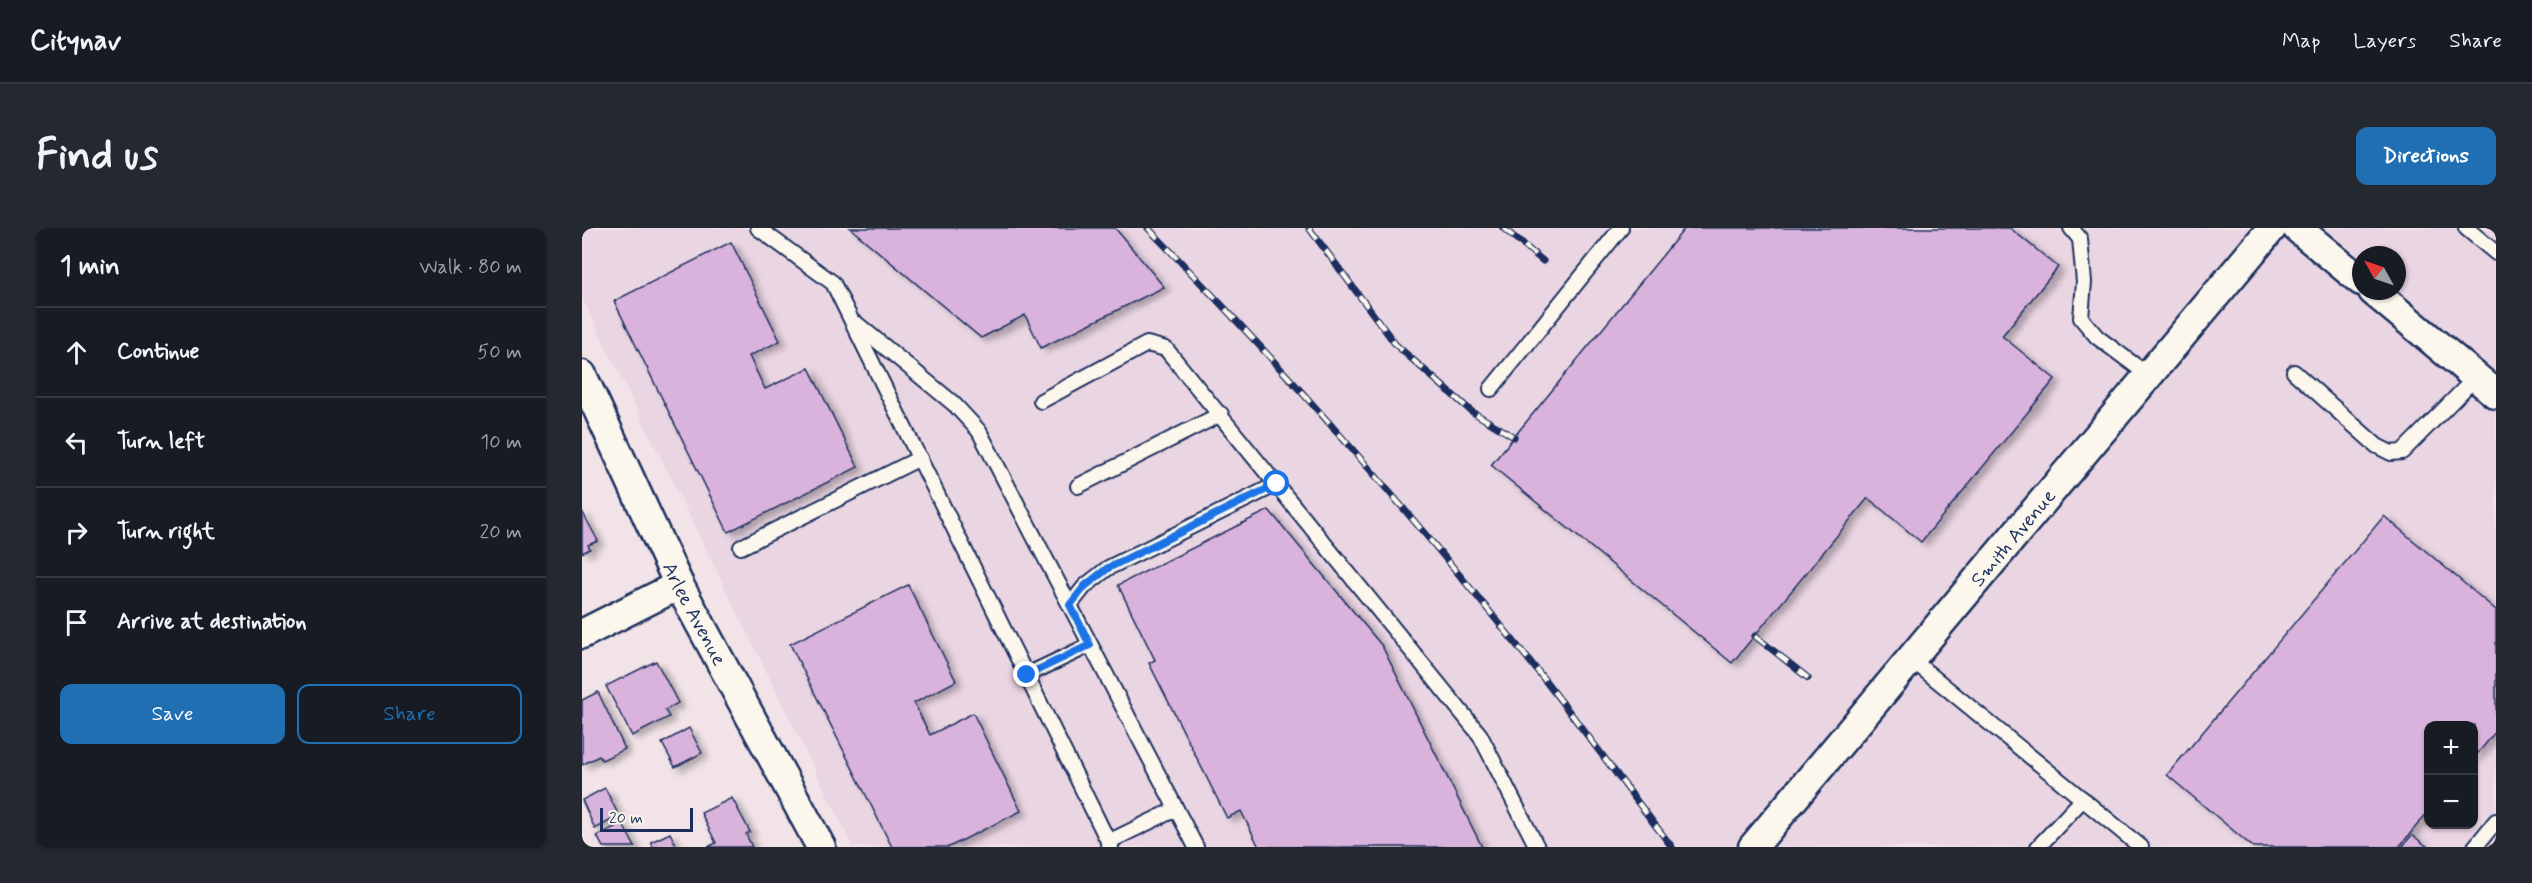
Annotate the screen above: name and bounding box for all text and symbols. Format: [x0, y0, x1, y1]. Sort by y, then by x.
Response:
text: Citynav [30, 23, 121, 60]
text: Map [2282, 27, 2320, 55]
text: Layers [2353, 27, 2416, 55]
text: Share [2449, 27, 2502, 55]
button: Directions [2356, 127, 2496, 185]
text: Find us [36, 129, 158, 184]
north arrow [2352, 246, 2406, 300]
text: 1 min [60, 250, 120, 284]
text: Walk · 80 m [419, 254, 522, 281]
icon: ahead [60, 336, 93, 369]
text: Continue [117, 338, 199, 366]
text: 50 m [477, 339, 522, 366]
icon: left [60, 426, 93, 459]
text: Turn left [117, 428, 205, 456]
text: 10 m [480, 429, 522, 456]
route start [1263, 470, 1289, 496]
street label: Smith Avenue [1965, 484, 2063, 593]
icon: right [60, 516, 93, 549]
text: Turn right [117, 518, 215, 546]
text: 20 m [479, 519, 522, 546]
street label: Arlee Avenue [655, 558, 732, 671]
icon: arrive [60, 606, 93, 639]
text: Arrive at destination [117, 608, 307, 636]
route end [1013, 661, 1039, 687]
button: Save [60, 684, 285, 744]
button: Share [297, 684, 522, 744]
map controls [2424, 721, 2478, 829]
button: + [2424, 721, 2478, 775]
button: − [2424, 775, 2478, 829]
scale bar [600, 805, 693, 832]
text: 20 m [609, 808, 643, 829]

